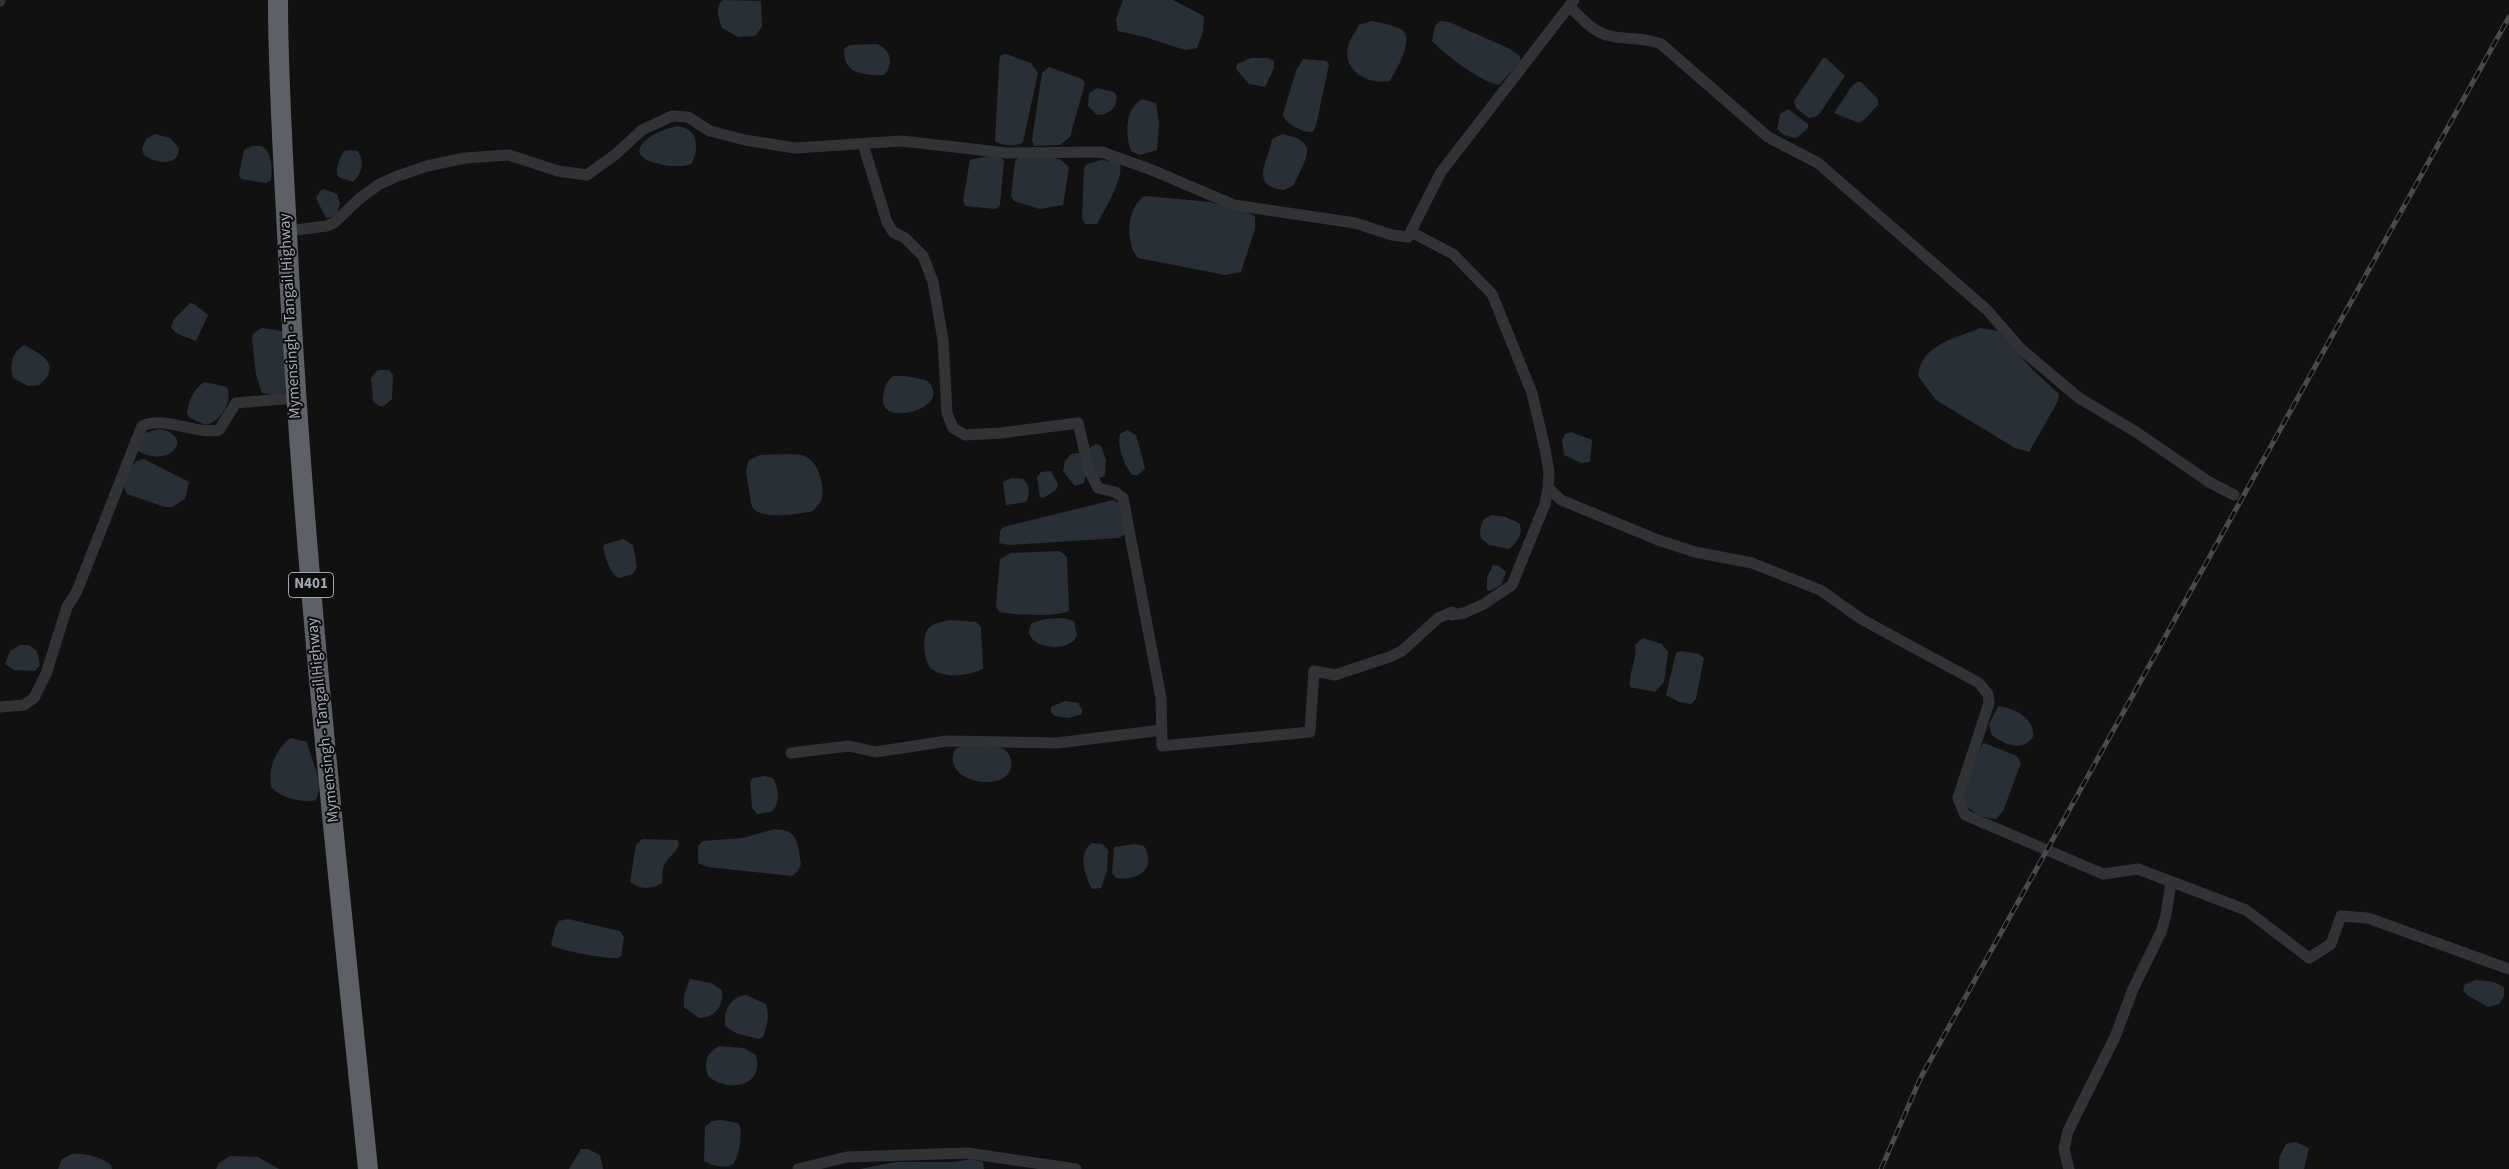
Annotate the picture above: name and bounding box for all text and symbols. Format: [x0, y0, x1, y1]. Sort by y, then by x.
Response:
street label: Mymensingh - Tangail Highway [276, 213, 306, 419]
road number: N401 [288, 572, 334, 598]
street label: Mymensingh - Tangail Highway [304, 617, 344, 823]

